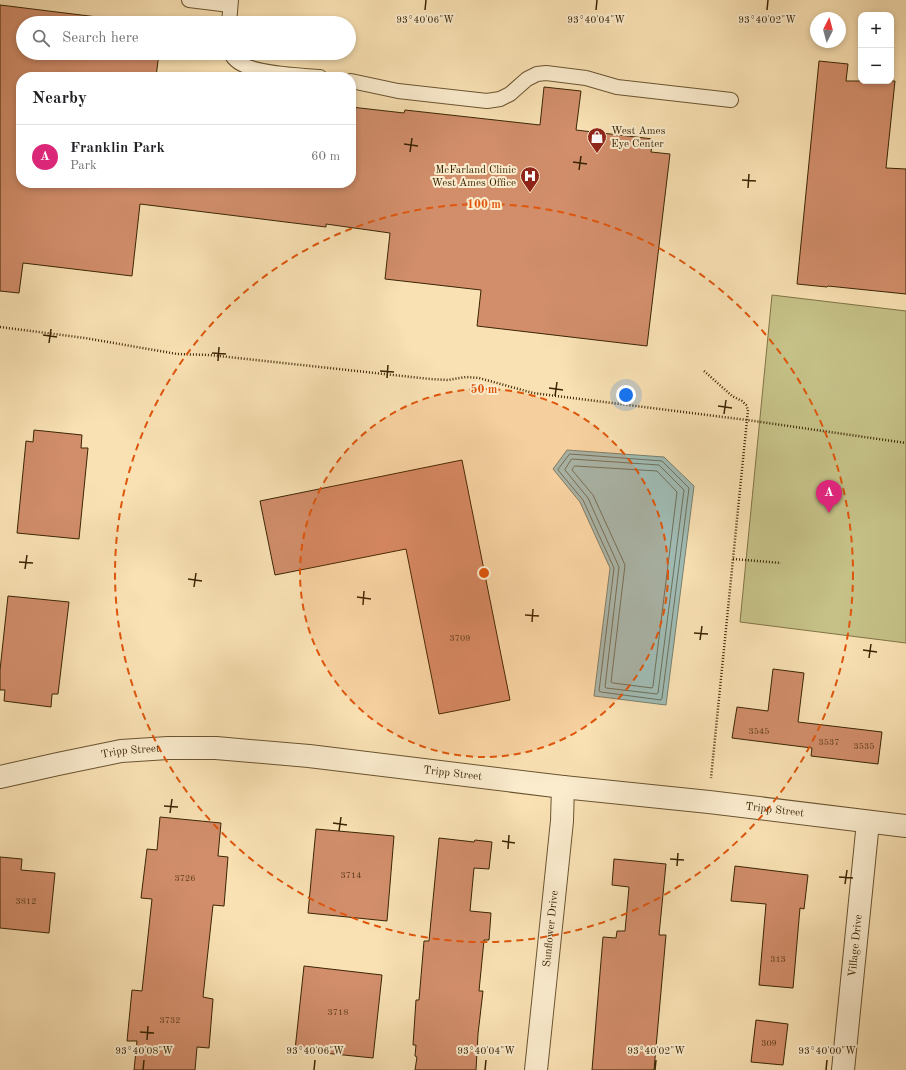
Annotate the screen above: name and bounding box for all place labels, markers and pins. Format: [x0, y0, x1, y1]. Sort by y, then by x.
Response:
shop icon: West Ames Eye Center [586, 126, 608, 154]
place label: West Ames Eye Center [611, 126, 666, 150]
place label: McFarland Clinic West Ames Office [431, 165, 516, 189]
hospital icon: McFarland Clinic West Ames Office [519, 165, 541, 193]
pin: A [816, 480, 842, 513]
centre of rings [477, 566, 491, 580]

